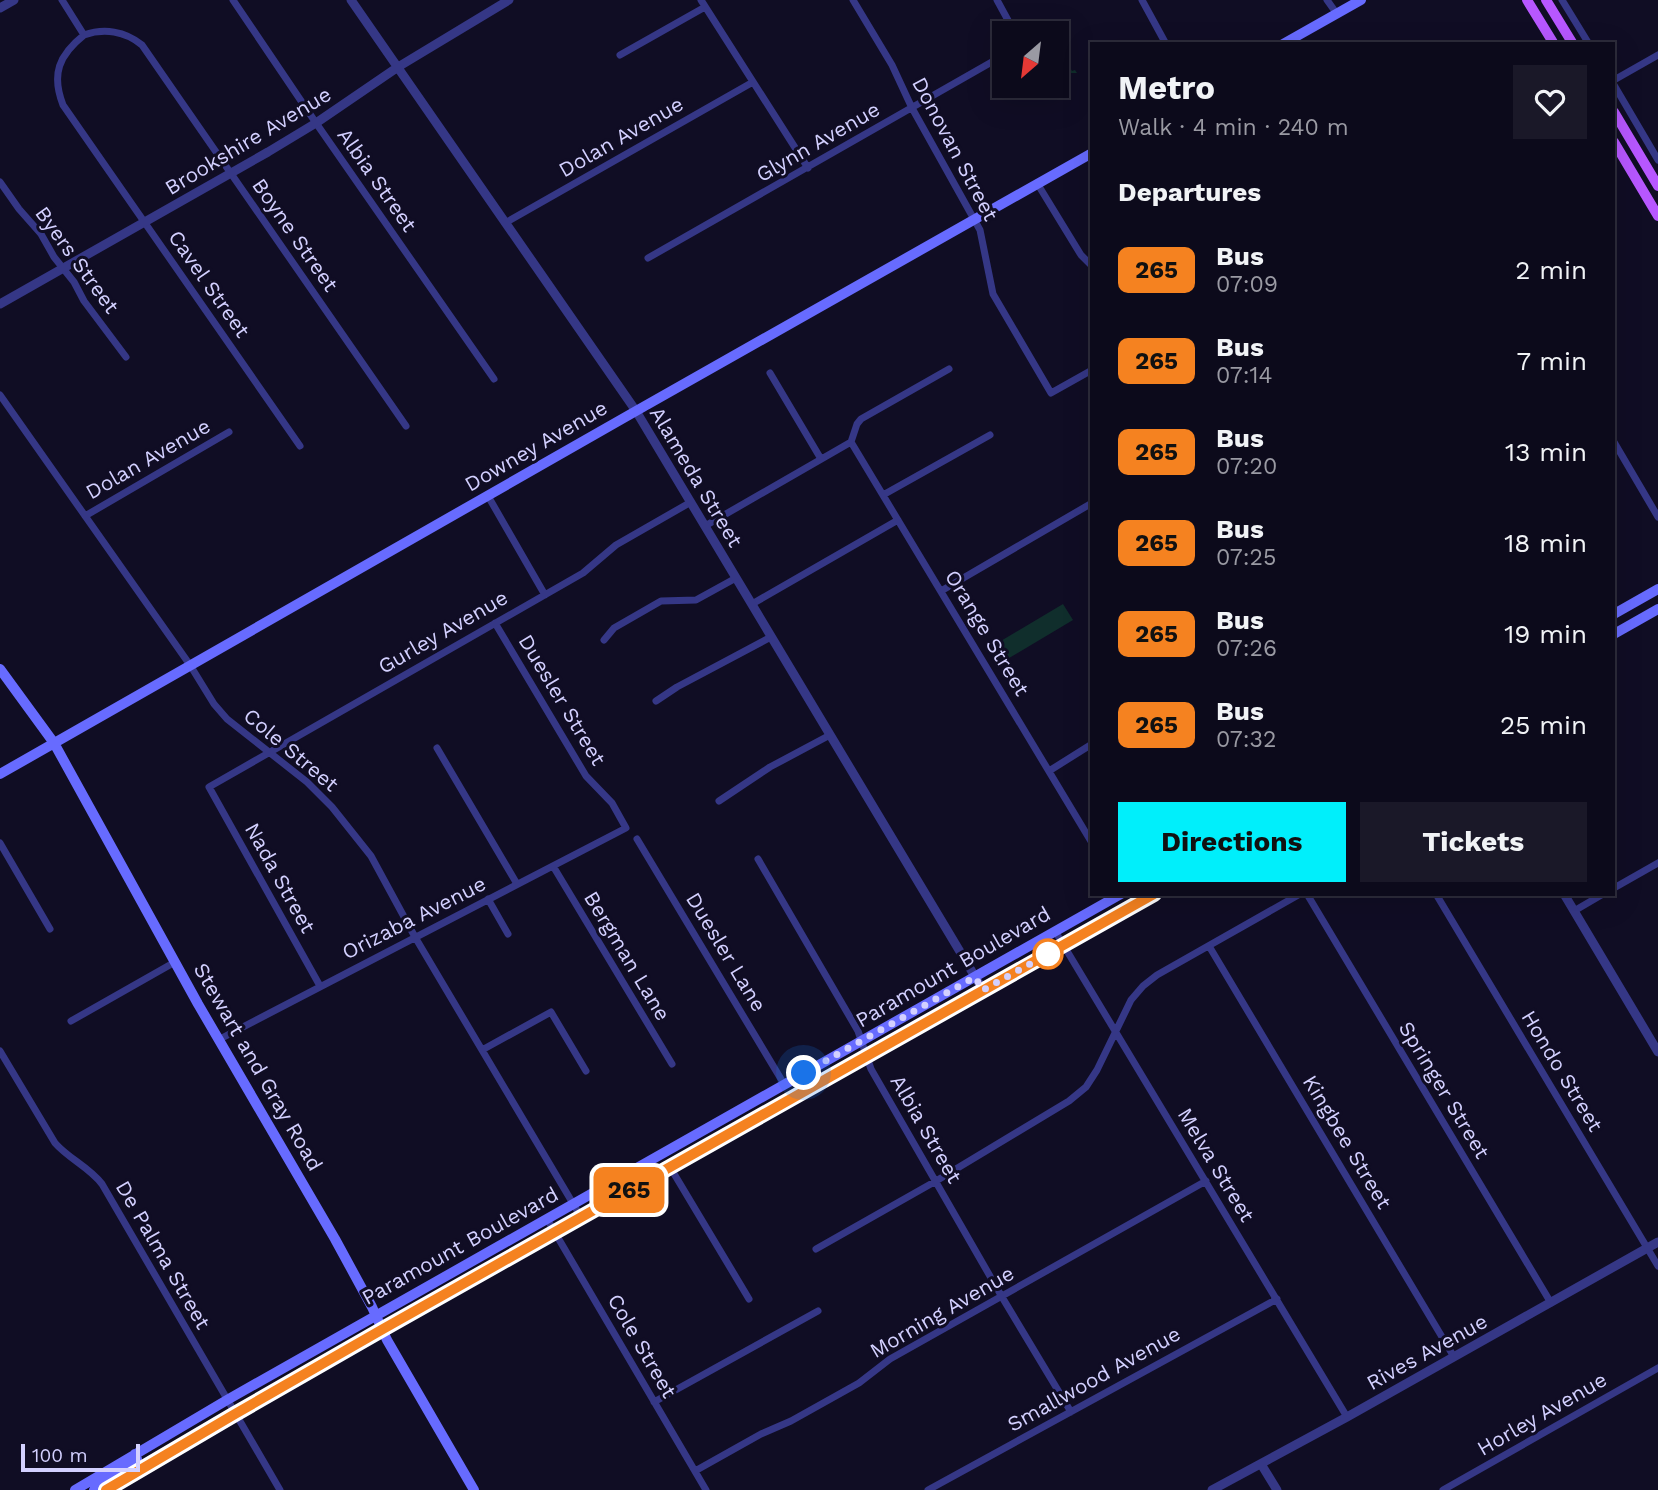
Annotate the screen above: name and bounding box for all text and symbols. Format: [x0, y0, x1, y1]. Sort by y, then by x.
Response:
north arrow [992, 21, 1069, 98]
map controls [992, 21, 1069, 98]
button: heart [1513, 65, 1587, 139]
text: Metro [1118, 68, 1215, 107]
street label: Donovan Street [907, 73, 1004, 225]
street label: Brookshire Avenue [160, 81, 335, 200]
street label: Dolan Avenue [554, 91, 687, 182]
street label: Glynn Avenue [752, 96, 884, 187]
text: Walk · 4 min · 240 m [1118, 114, 1349, 141]
street label: Albia Street [333, 123, 422, 237]
street label: Boyne Street [247, 173, 344, 296]
text: Departures [1118, 177, 1261, 207]
street label: Byers Street [30, 201, 125, 318]
street label: Cavel Street [163, 225, 256, 342]
text: Bus [1216, 241, 1264, 271]
text: 2 min [1515, 255, 1587, 285]
text: 265 [1135, 256, 1178, 284]
text: 07:09 [1216, 271, 1278, 298]
text: Bus [1216, 332, 1264, 362]
text: 7 min [1517, 346, 1587, 376]
text: 265 [1135, 347, 1178, 375]
text: 07:14 [1216, 362, 1273, 389]
street label: Downey Avenue [460, 395, 611, 497]
street label: Alameda Street [645, 402, 748, 552]
street label: Dolan Avenue [81, 413, 214, 504]
text: Bus [1216, 423, 1264, 453]
text: 13 min [1505, 437, 1587, 467]
text: 265 [1135, 438, 1178, 466]
text: 07:20 [1216, 453, 1277, 480]
text: Bus [1216, 514, 1264, 544]
text: 18 min [1504, 528, 1587, 558]
text: 265 [1135, 529, 1178, 557]
text: 07:25 [1216, 544, 1276, 571]
street label: Orange Street [940, 565, 1035, 700]
street label: Gurley Avenue [373, 584, 512, 679]
text: Bus [1216, 605, 1264, 635]
text: 19 min [1504, 619, 1587, 649]
text: 265 [1135, 620, 1178, 648]
street label: Duesler Street [514, 630, 611, 770]
text: 07:26 [1216, 635, 1277, 662]
text: Bus [1216, 696, 1264, 726]
street label: Cole Street [239, 703, 344, 797]
text: 25 min [1500, 710, 1587, 740]
text: 265 [1135, 711, 1178, 739]
text: 07:32 [1216, 726, 1276, 753]
button: Directions [1118, 802, 1346, 882]
button: Tickets [1360, 802, 1587, 882]
street label: Nada Street [240, 818, 321, 937]
street label: Orizaba Avenue [338, 871, 490, 965]
street label: Bergman Lane [579, 886, 676, 1025]
street label: Duesler Lane [681, 888, 772, 1016]
street label: Paramount Boulevard [851, 901, 1055, 1033]
unlabelled marker [1033, 939, 1063, 969]
street label: Stewart and Gray Road [189, 958, 328, 1175]
street label: Hondo Street [1516, 1006, 1609, 1136]
street label: Springer Street [1394, 1017, 1495, 1163]
your location [786, 1055, 821, 1090]
street label: Albia Street [885, 1070, 968, 1187]
street label: Kingbee Street [1298, 1070, 1397, 1213]
street label: Melva Street [1173, 1103, 1260, 1226]
line badge: 265 [589, 1167, 669, 1213]
street label: De Palma Street [111, 1176, 216, 1334]
text: 265 [607, 1176, 651, 1204]
street label: Paramount Boulevard [357, 1181, 562, 1310]
street label: Morning Avenue [865, 1260, 1018, 1363]
street label: Cole Street [603, 1289, 682, 1402]
street label: Rives Avenue [1362, 1308, 1491, 1395]
street label: Smallwood Avenue [1003, 1321, 1185, 1437]
street label: Horley Avenue [1473, 1366, 1611, 1461]
scale bar [21, 1441, 140, 1473]
text: 100 m [32, 1444, 88, 1467]

